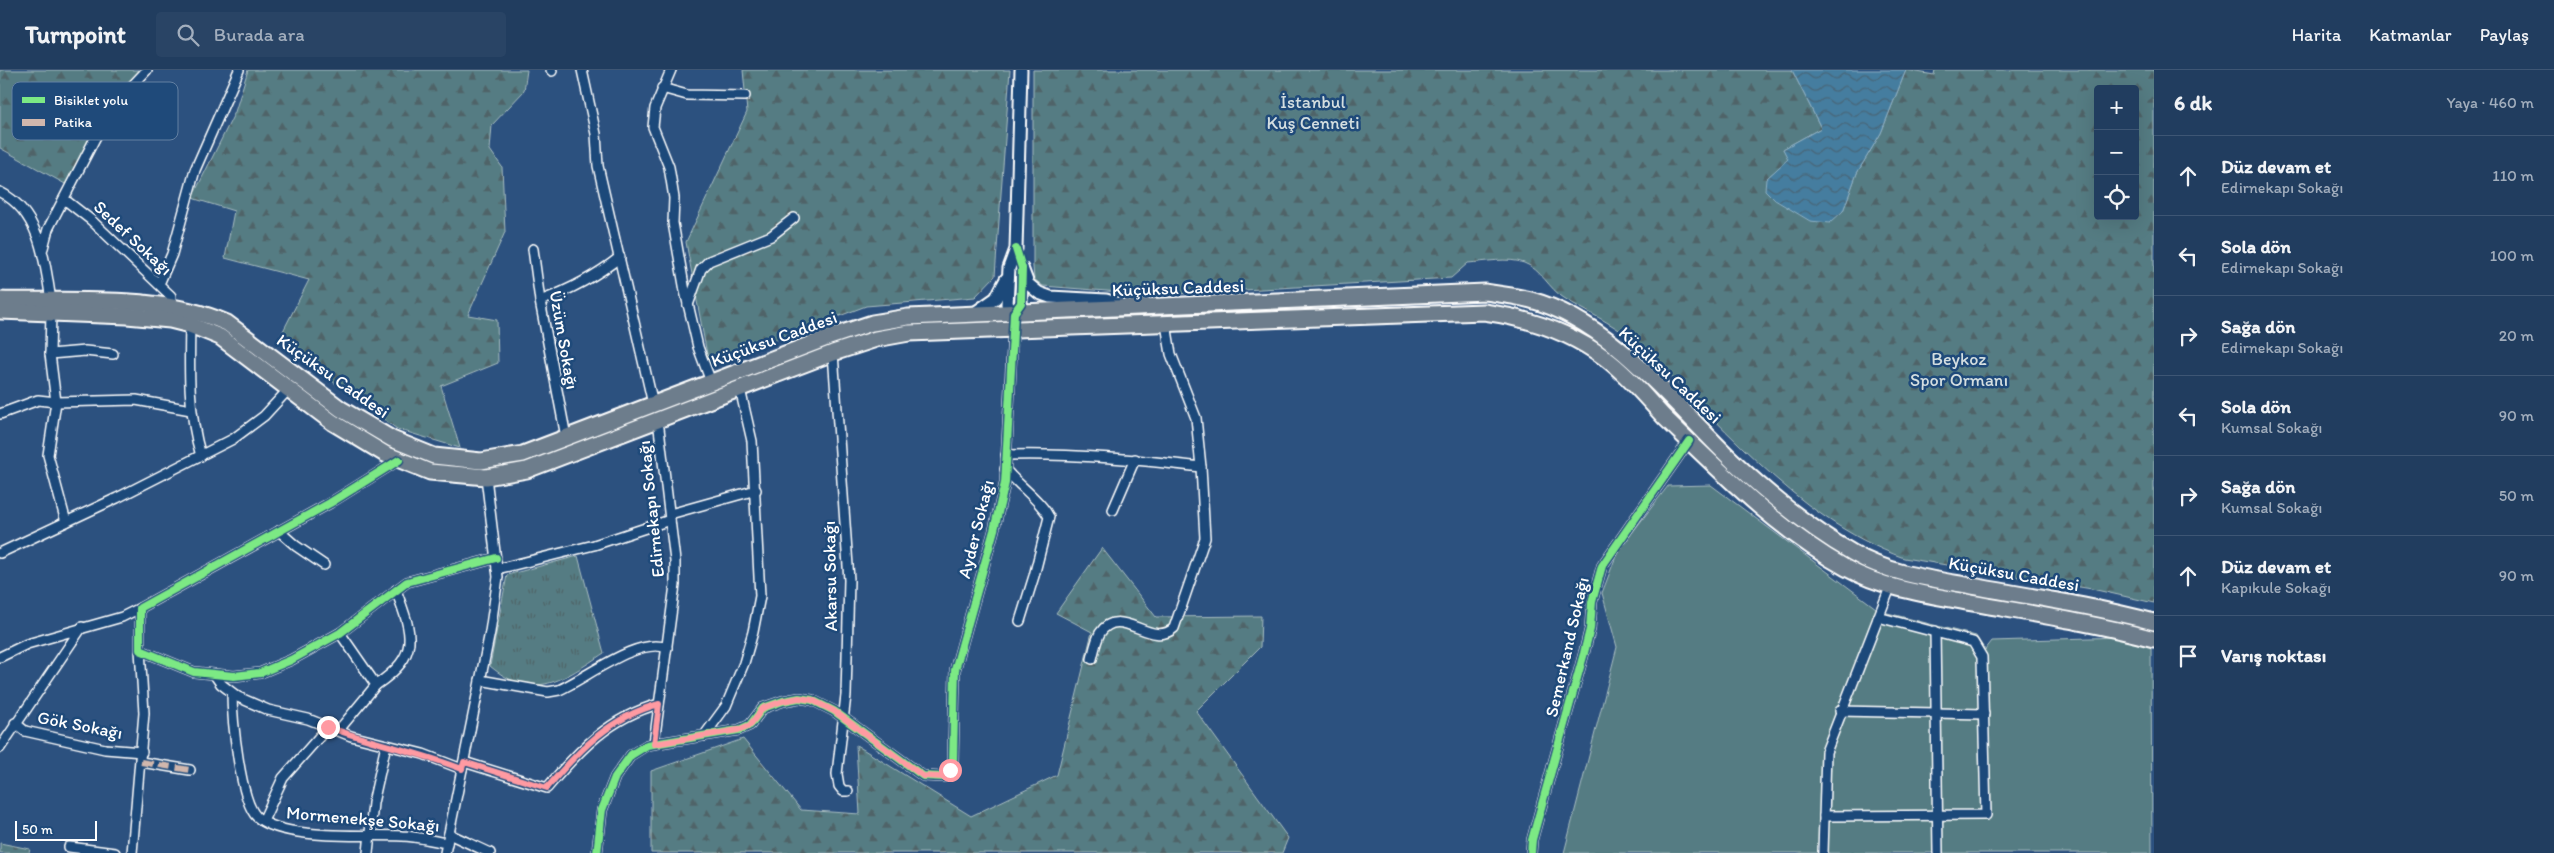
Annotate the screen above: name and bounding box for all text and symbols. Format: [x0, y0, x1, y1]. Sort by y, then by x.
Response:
search box [156, 12, 506, 57]
text: Turnpoint [25, 20, 126, 49]
icon: search [174, 21, 202, 49]
text: Burada ara [214, 23, 305, 46]
text: Harita [2292, 24, 2341, 46]
text: Katmanlar [2369, 24, 2452, 46]
text: Paylaş [2480, 24, 2529, 46]
legend [12, 82, 178, 140]
map controls [2094, 85, 2139, 220]
button: + [2094, 85, 2139, 130]
text: 6 dk [2174, 90, 2212, 115]
park label: İstanbul Kuş Cenneti [1266, 91, 1360, 134]
text: Bisiklet yolu [54, 92, 128, 109]
text: Yaya · 460 m [2446, 93, 2534, 112]
text: Patika [54, 114, 93, 131]
button: − [2094, 130, 2139, 175]
text: Düz devam et [2221, 155, 2331, 178]
icon: ahead [2174, 162, 2202, 190]
text: 110 m [2492, 166, 2534, 185]
button: locate [2094, 175, 2139, 220]
text: Edirnekapı Sokağı [2221, 178, 2343, 197]
street label: Sedef Sokağı [89, 196, 177, 280]
text: Sola dön [2221, 235, 2291, 258]
icon: left [2174, 242, 2202, 270]
text: 100 m [2490, 246, 2534, 265]
text: Edirnekapı Sokağı [2221, 258, 2343, 277]
street label: Küçüksu Caddesi [1111, 275, 1245, 301]
street label: Üzüm Sokağı [544, 289, 584, 391]
street label: Küçüksu Caddesi [708, 306, 840, 372]
text: Sağa dön [2221, 315, 2295, 338]
street label: Küçüksu Caddesi [1614, 322, 1726, 428]
icon: right [2174, 322, 2202, 350]
text: 20 m [2499, 326, 2534, 345]
street label: Küçüksu Caddesi [272, 329, 394, 423]
text: Edirnekapı Sokağı [2221, 338, 2343, 357]
park label: Beykoz Spor Ormanı [1910, 348, 2008, 391]
text: Sola dön [2221, 395, 2291, 418]
icon: left [2174, 402, 2202, 430]
text: 90 m [2499, 406, 2534, 425]
text: Kumsal Sokağı [2221, 418, 2322, 437]
street label: Edirnekapı Sokağı [633, 439, 669, 579]
text: Sağa dön [2221, 475, 2295, 498]
street label: Ayder Sokağı [953, 477, 999, 581]
icon: right [2174, 482, 2202, 510]
text: 50 m [2499, 486, 2534, 505]
text: Kumsal Sokağı [2221, 498, 2322, 517]
street label: Akarsu Sokağı [818, 520, 842, 632]
street label: Küçüksu Caddesi [1947, 552, 2081, 596]
text: Düz devam et [2221, 555, 2331, 578]
icon: ahead [2174, 562, 2202, 590]
text: 90 m [2499, 566, 2534, 585]
street label: Semerkand Sokağı [1540, 575, 1594, 719]
text: Kapıkule Sokağı [2221, 578, 2331, 597]
icon: arrive [2174, 642, 2202, 670]
text: Varış noktası [2221, 644, 2326, 667]
street label: Gök Sokağı [36, 706, 124, 744]
route end [317, 716, 340, 739]
route start [939, 759, 962, 782]
street label: Mormenekşe Sokağı [285, 801, 441, 837]
scale bar [15, 818, 98, 841]
text: 50 m [22, 821, 53, 838]

